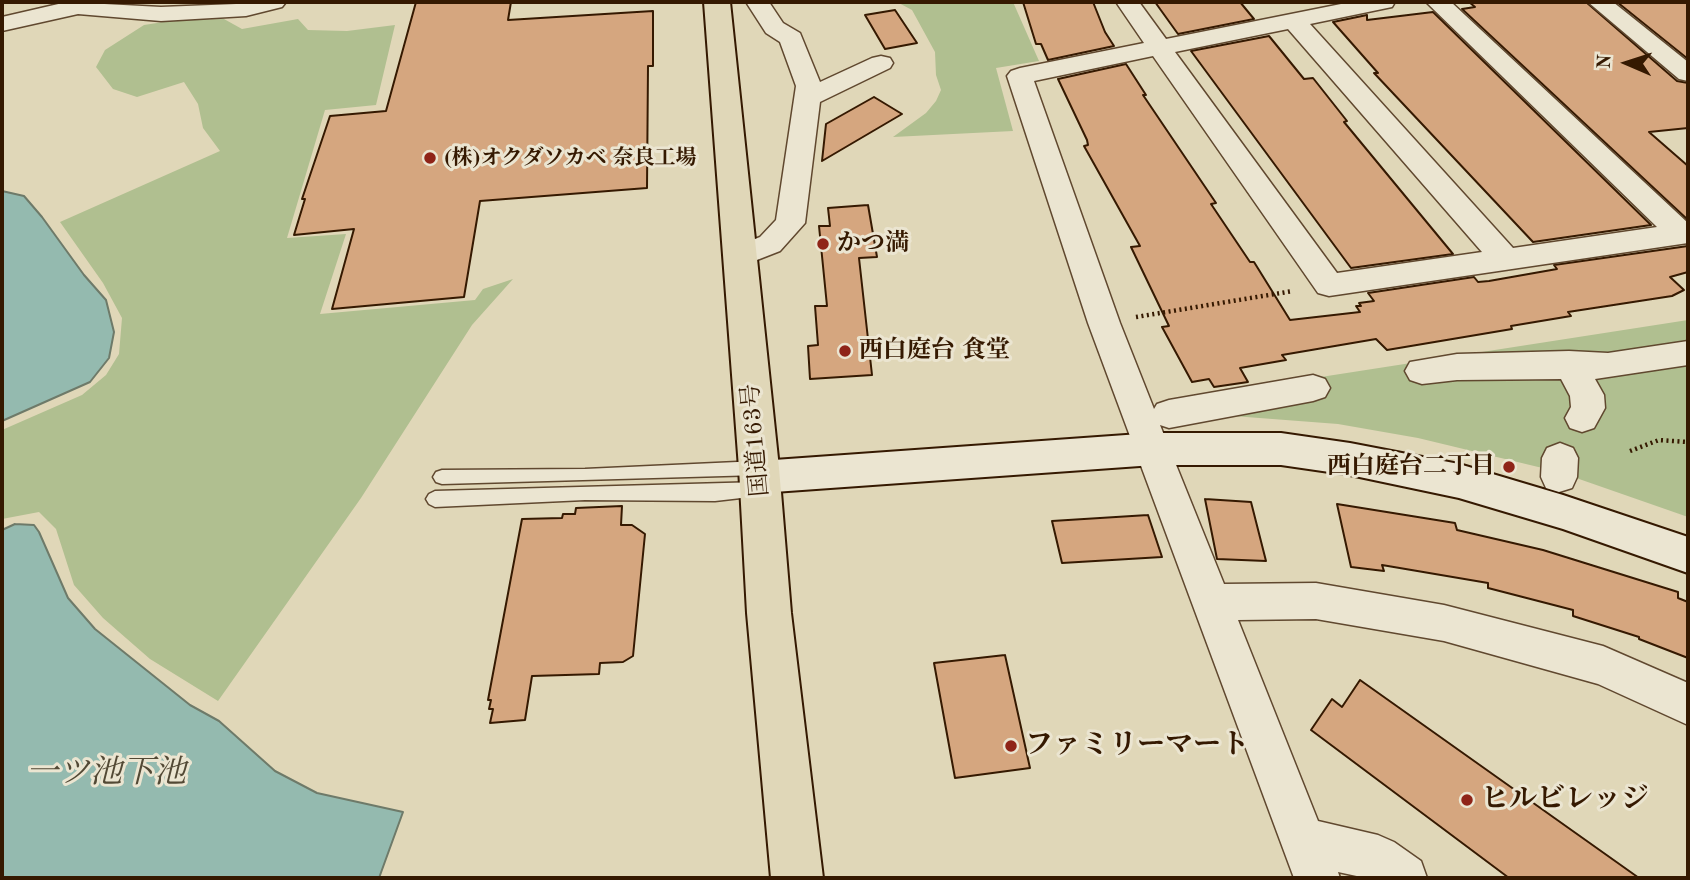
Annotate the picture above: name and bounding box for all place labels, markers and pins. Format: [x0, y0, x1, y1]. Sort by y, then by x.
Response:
place label: (株)オクダソカベ 奈良工場 [444, 145, 696, 171]
marker: (株)オクダソカベ 奈良工場 [422, 150, 438, 166]
place label: かつ満 [837, 230, 909, 258]
marker: かつ満 [815, 236, 831, 252]
place label: 西白庭台 食堂 [859, 337, 1010, 365]
marker: 西白庭台 食堂 [837, 343, 853, 359]
place label: 西白庭台二丁目 [1327, 453, 1495, 481]
marker: 西白庭台二丁目 [1501, 459, 1517, 475]
place label: ファミリーマート [1025, 729, 1249, 763]
marker: ファミリーマート [1003, 738, 1019, 754]
place label: ヒルビレッジ [1481, 783, 1649, 817]
marker: ヒルビレッジ [1459, 792, 1475, 808]

